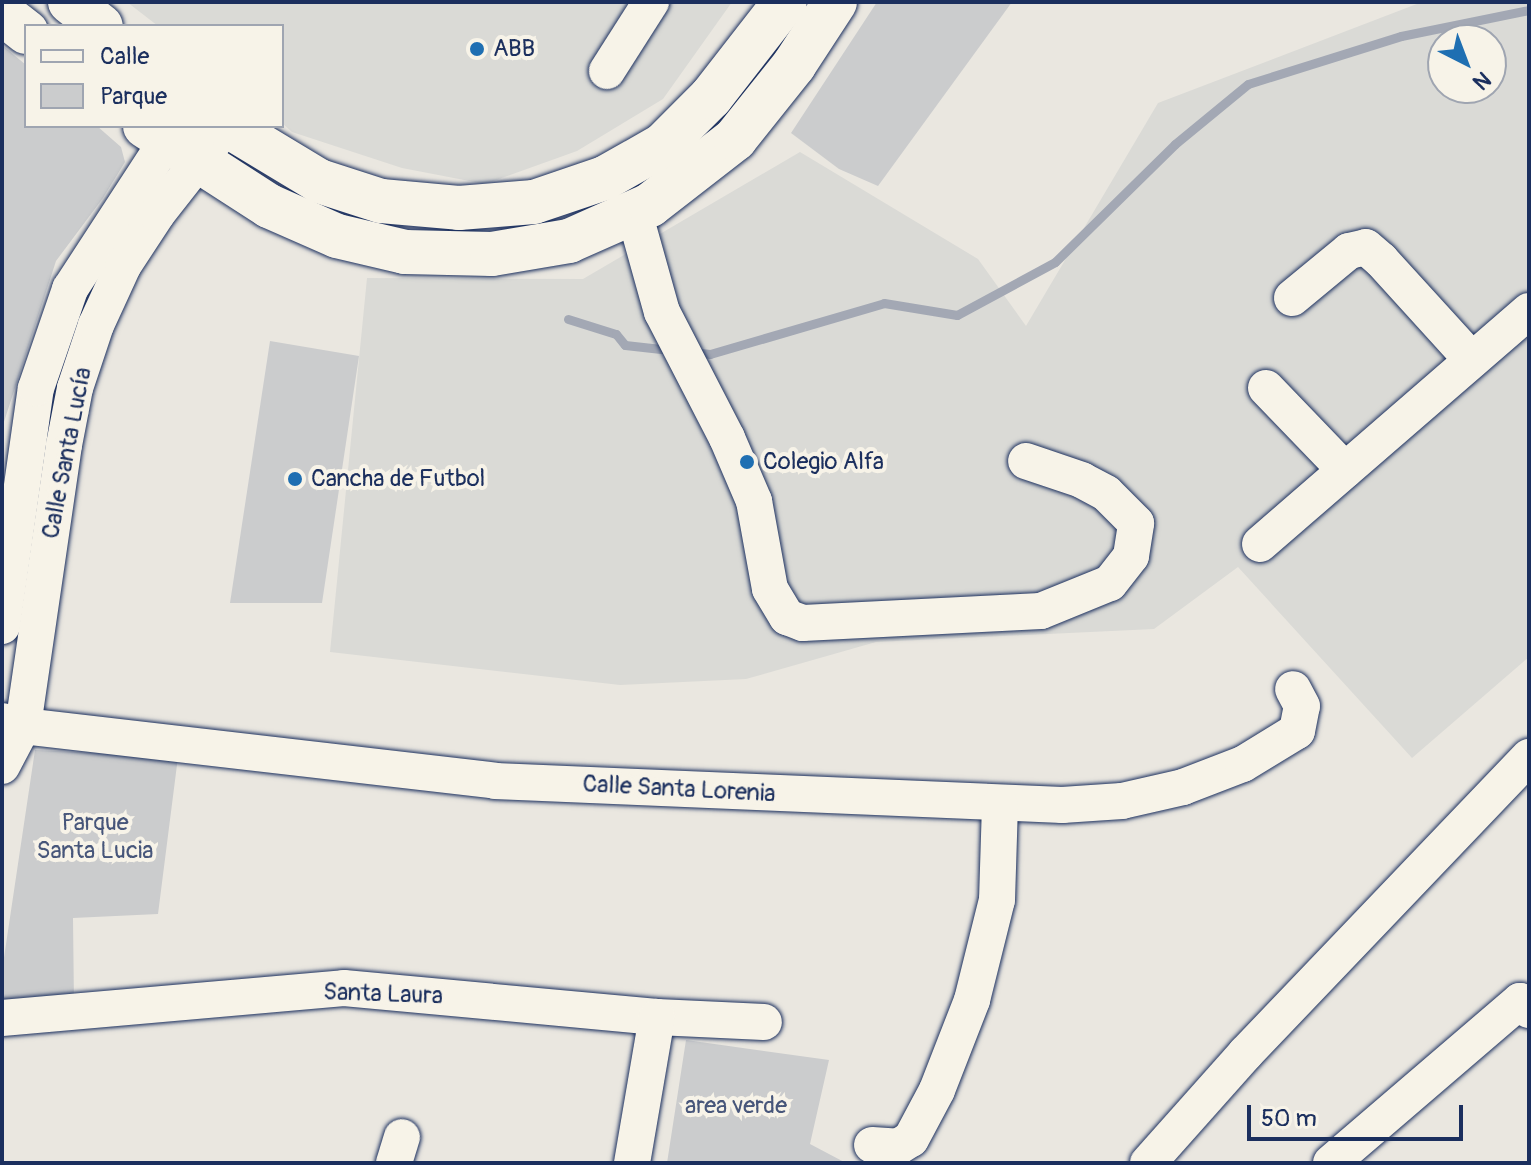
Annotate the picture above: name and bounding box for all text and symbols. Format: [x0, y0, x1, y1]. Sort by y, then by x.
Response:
legend [24, 24, 284, 128]
north arrow [1427, 24, 1507, 104]
place label: ABB [493, 35, 535, 63]
marker: ABB [468, 40, 486, 58]
text: Calle [100, 42, 149, 71]
text: N [1467, 65, 1497, 96]
text: Parque [100, 82, 167, 111]
street label: Calle Santa Lucía [36, 365, 98, 541]
place label: Colegio Alfa [763, 448, 884, 476]
marker: Colegio Alfa [738, 453, 756, 471]
place label: Cancha de Futbol [311, 465, 485, 493]
marker: Cancha de Futbol [286, 470, 304, 488]
street label: Calle Santa Lorenia [582, 770, 776, 808]
park label: Parque Santa Lucia [36, 809, 154, 865]
street label: Santa Laura [323, 978, 443, 1010]
scale bar [1251, 1089, 1467, 1139]
park label: area verde [685, 1092, 787, 1120]
text: 50 m [1261, 1104, 1317, 1133]

